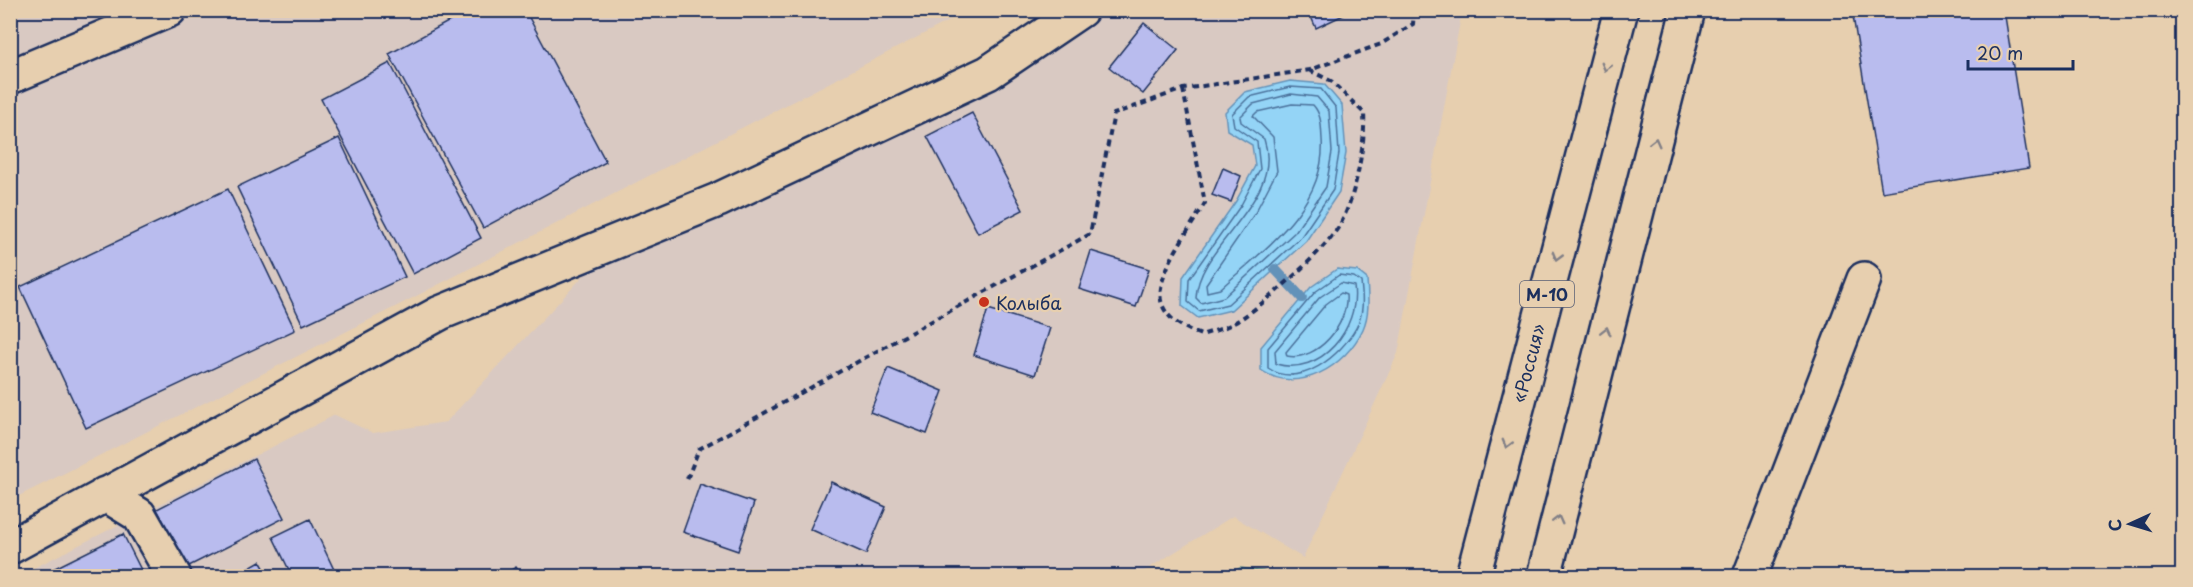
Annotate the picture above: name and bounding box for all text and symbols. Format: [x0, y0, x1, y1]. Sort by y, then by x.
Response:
scale bar [1968, 33, 2073, 71]
text: 20 m [1977, 39, 2023, 66]
one-way arrow [1601, 61, 1613, 72]
one-way arrow [1647, 137, 1660, 147]
one-way arrow [1551, 251, 1564, 261]
road number: М-10 [1520, 281, 1574, 307]
place label: Колыба [996, 289, 1062, 316]
marker: Колыба [977, 295, 991, 309]
street label: «Россия» [1505, 320, 1551, 406]
one-way arrow [1599, 326, 1612, 336]
one-way arrow [1502, 439, 1515, 449]
north arrow [2100, 494, 2160, 554]
one-way arrow [1551, 515, 1564, 525]
text: С [2102, 518, 2126, 532]

